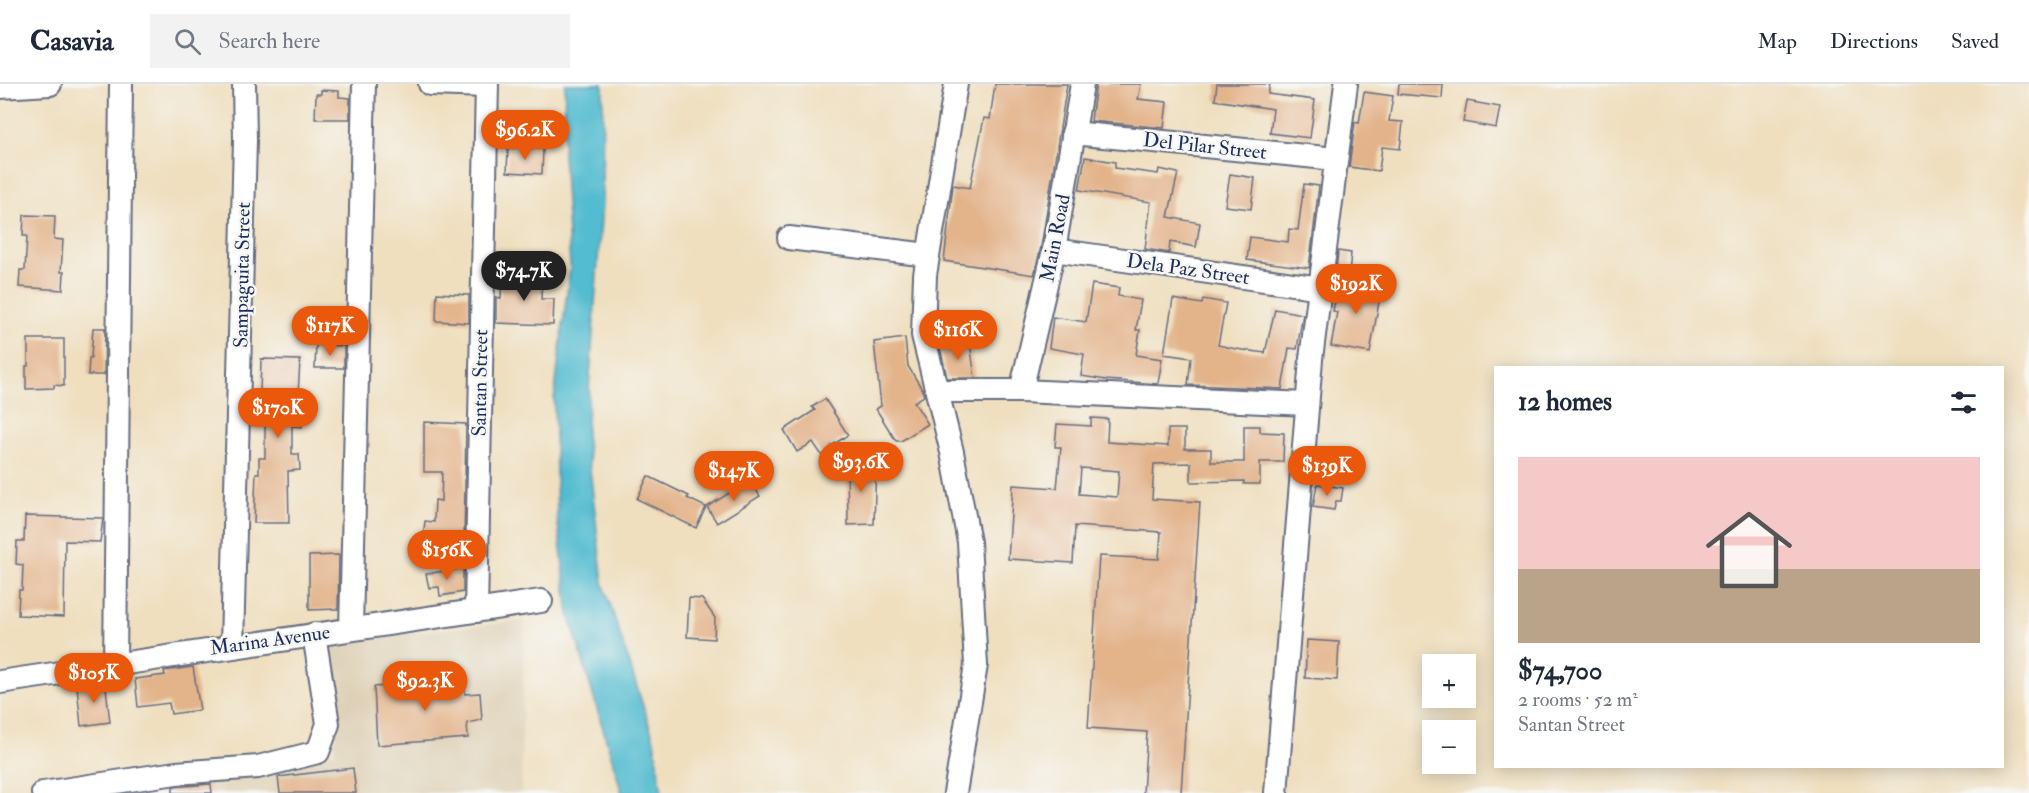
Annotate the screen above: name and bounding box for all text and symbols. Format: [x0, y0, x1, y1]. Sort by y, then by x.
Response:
search box [150, 14, 570, 68]
text: Casavia [30, 24, 114, 59]
icon: search [171, 25, 204, 58]
text: Search here [219, 27, 320, 55]
text: Map [1757, 28, 1797, 55]
text: Directions [1830, 28, 1918, 55]
text: Saved [1951, 28, 1999, 55]
pin: $96.2K [476, 110, 574, 161]
text: $96.2K [495, 117, 555, 142]
street label: Del Pilar Street [1142, 127, 1269, 165]
street label: Main Road [1034, 192, 1076, 284]
street label: Sampaguita Street [228, 201, 257, 348]
street label: Dela Paz Street [1125, 248, 1252, 290]
pin: $74.7K [475, 251, 573, 302]
text: $74.7K [495, 258, 553, 283]
pin: $192K [1314, 264, 1398, 315]
text: $192K [1330, 271, 1382, 296]
pin: $117K [288, 306, 372, 357]
pin: $116K [916, 310, 1000, 361]
text: $117K [306, 313, 354, 338]
text: $116K [933, 317, 983, 342]
street label: Santan Street [467, 329, 493, 437]
text: 12 homes [1518, 386, 1612, 418]
icon: filters [1947, 386, 1980, 419]
pin: $170K [236, 388, 320, 439]
text: $170K [252, 395, 304, 420]
pin: $93.6K [812, 442, 910, 493]
pin: $139K [1285, 446, 1369, 497]
text: $93.6K [832, 449, 890, 474]
pin: $147K [692, 451, 776, 502]
text: $139K [1302, 453, 1352, 478]
text: $147K [708, 458, 760, 483]
icon: home [1695, 496, 1803, 604]
pin: $156K [405, 530, 489, 581]
text: $156K [421, 537, 473, 562]
street label: Marina Avenue [208, 619, 332, 661]
pin: $105K [52, 653, 136, 704]
map controls [1422, 654, 1476, 774]
button: + [1422, 654, 1476, 708]
text: $74,700 [1518, 655, 1602, 687]
text: $105K [68, 660, 120, 685]
pin: $92.3K [376, 661, 474, 712]
text: $92.3K [396, 668, 454, 693]
text: 2 rooms · 52 m² [1518, 687, 1638, 712]
text: Santan Street [1518, 712, 1625, 737]
button: − [1422, 720, 1476, 774]

